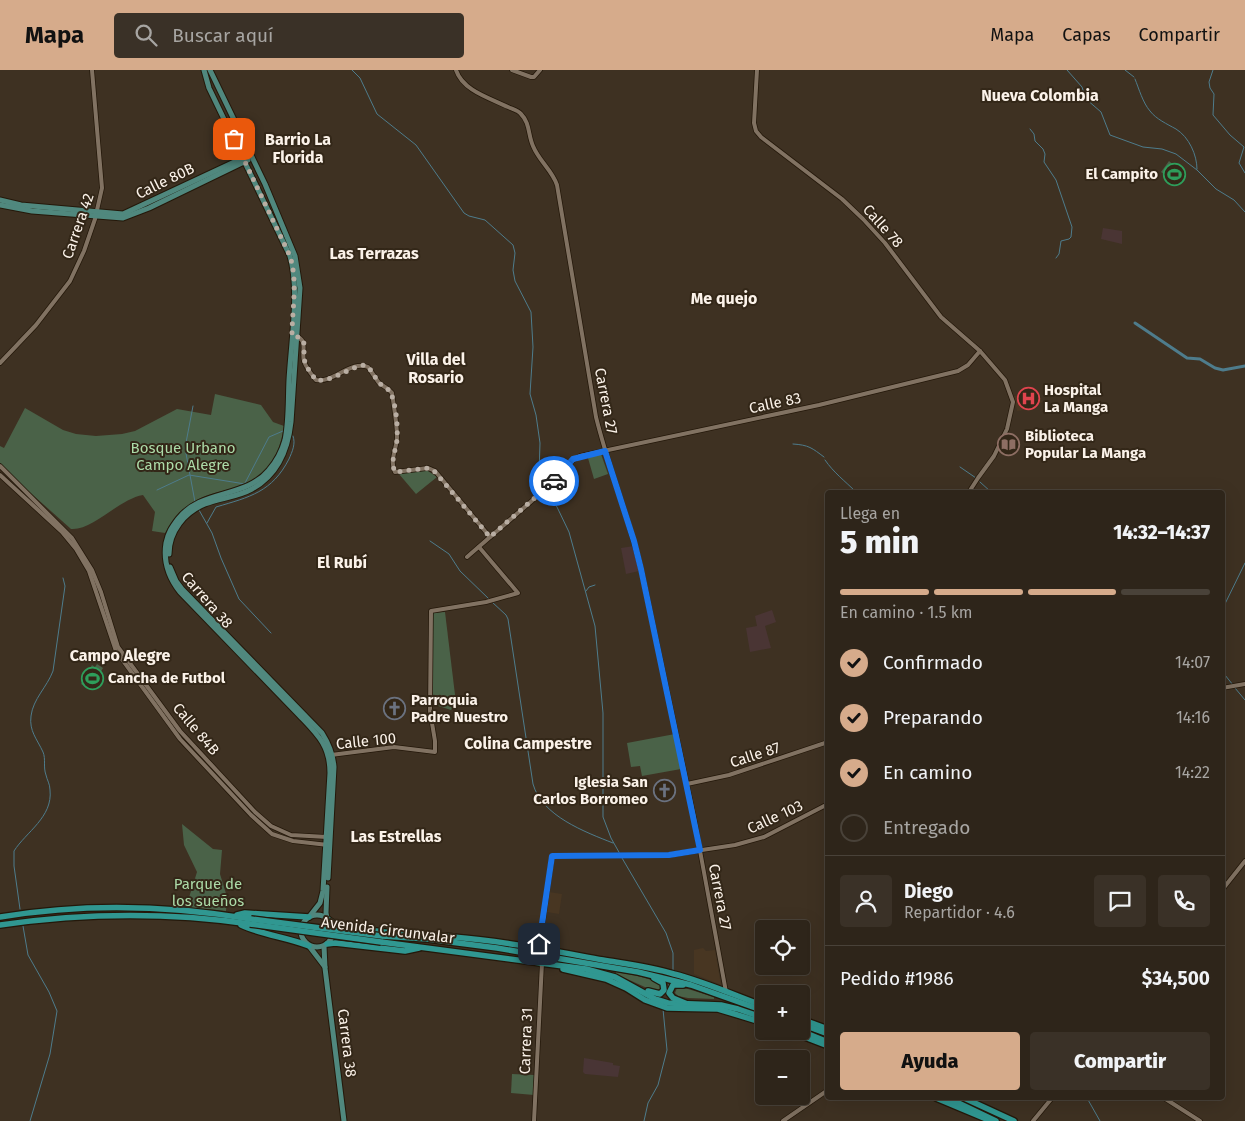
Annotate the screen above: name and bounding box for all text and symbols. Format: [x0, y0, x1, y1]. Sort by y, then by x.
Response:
search box [114, 13, 464, 58]
text: Mapa [25, 21, 84, 49]
icon: search [132, 21, 160, 49]
text: Buscar aquí [172, 24, 273, 47]
text: Mapa [990, 24, 1034, 46]
text: Capas [1062, 24, 1111, 46]
text: Compartir [1139, 24, 1220, 46]
district label: Nueva Colombia [981, 86, 1099, 105]
pin [213, 118, 255, 160]
icon: bag [220, 125, 248, 153]
district label: Barrio La Florida [265, 130, 331, 167]
street label: Calle 80B [133, 159, 197, 203]
sports icon: El Campito [1162, 162, 1186, 186]
place label: El Campito [1085, 165, 1158, 183]
street label: Carrera 42 [58, 191, 98, 261]
street label: Calle 78 [859, 201, 907, 251]
district label: Las Terrazas [329, 244, 419, 263]
district label: Me quejo [691, 289, 757, 308]
district label: Villa del Rosario [406, 350, 466, 387]
street label: Carrera 27 [591, 366, 621, 436]
place label: Hospital La Manga [1044, 381, 1108, 416]
hospital icon: Hospital La Manga [1016, 387, 1040, 411]
street label: Calle 83 [747, 389, 803, 417]
place label: Biblioteca Popular La Manga [1025, 427, 1146, 462]
library icon: Biblioteca Popular La Manga [997, 433, 1021, 457]
park label: Bosque Urbano Campo Alegre [131, 439, 235, 474]
courier [529, 456, 579, 506]
icon: car [540, 467, 568, 495]
text: Llega en [840, 504, 900, 523]
text: 14:32–14:37 [1113, 521, 1210, 544]
text: 5 min [840, 523, 919, 561]
district label: El Rubí [317, 553, 367, 572]
street label: Carrera 38 [178, 568, 236, 632]
text: En camino · 1.5 km [840, 603, 973, 622]
district label: Campo Alegre [70, 646, 170, 665]
icon: check [840, 649, 868, 677]
text: Confirmado [883, 651, 983, 674]
text: 14:07 [1175, 653, 1210, 672]
sports icon: Cancha de Futbol [80, 666, 104, 690]
place label: Cancha de Futbol [108, 669, 226, 687]
place label: Parroquia Padre Nuestro [411, 691, 508, 726]
church icon: Parroquia Padre Nuestro [383, 697, 407, 721]
street label: Calle 84B [169, 699, 223, 759]
icon: check [840, 704, 868, 732]
text: Preparando [883, 706, 983, 729]
text: 14:16 [1176, 708, 1210, 727]
street label: Calle 100 [335, 729, 397, 753]
district label: Colina Campestre [464, 734, 592, 753]
street label: Calle 87 [728, 738, 783, 772]
icon: check [840, 759, 868, 787]
text: En camino [883, 761, 972, 784]
text: 14:22 [1175, 763, 1210, 782]
place label: Iglesia San Carlos Borromeo [533, 773, 648, 808]
church icon: Iglesia San Carlos Borromeo [652, 779, 676, 803]
street label: Calle 103 [744, 796, 806, 838]
text: Entregado [883, 816, 970, 839]
district label: Las Estrellas [351, 827, 442, 846]
street label: Carrera 27 [705, 862, 735, 932]
park label: Parque de los sueños [172, 875, 244, 910]
button: person [840, 875, 892, 927]
button: chat [1094, 875, 1146, 927]
button: phone [1158, 875, 1210, 927]
text: Diego [904, 880, 953, 903]
text: Repartidor · 4.6 [904, 903, 1015, 922]
street label: Avenida Circunvalar [320, 913, 456, 947]
map controls [755, 920, 810, 1105]
button: locate [755, 920, 810, 975]
pin [518, 923, 560, 965]
icon: home [525, 930, 553, 958]
text: Pedido #1986 [840, 967, 954, 990]
text: $34,500 [1142, 967, 1210, 990]
button: + [755, 985, 810, 1040]
street label: Carrera 31 [516, 1007, 536, 1075]
street label: Carrera 38 [334, 1008, 360, 1078]
button: Ayuda [840, 1032, 1020, 1090]
button: Compartir [1030, 1032, 1210, 1090]
button: − [755, 1050, 810, 1105]

